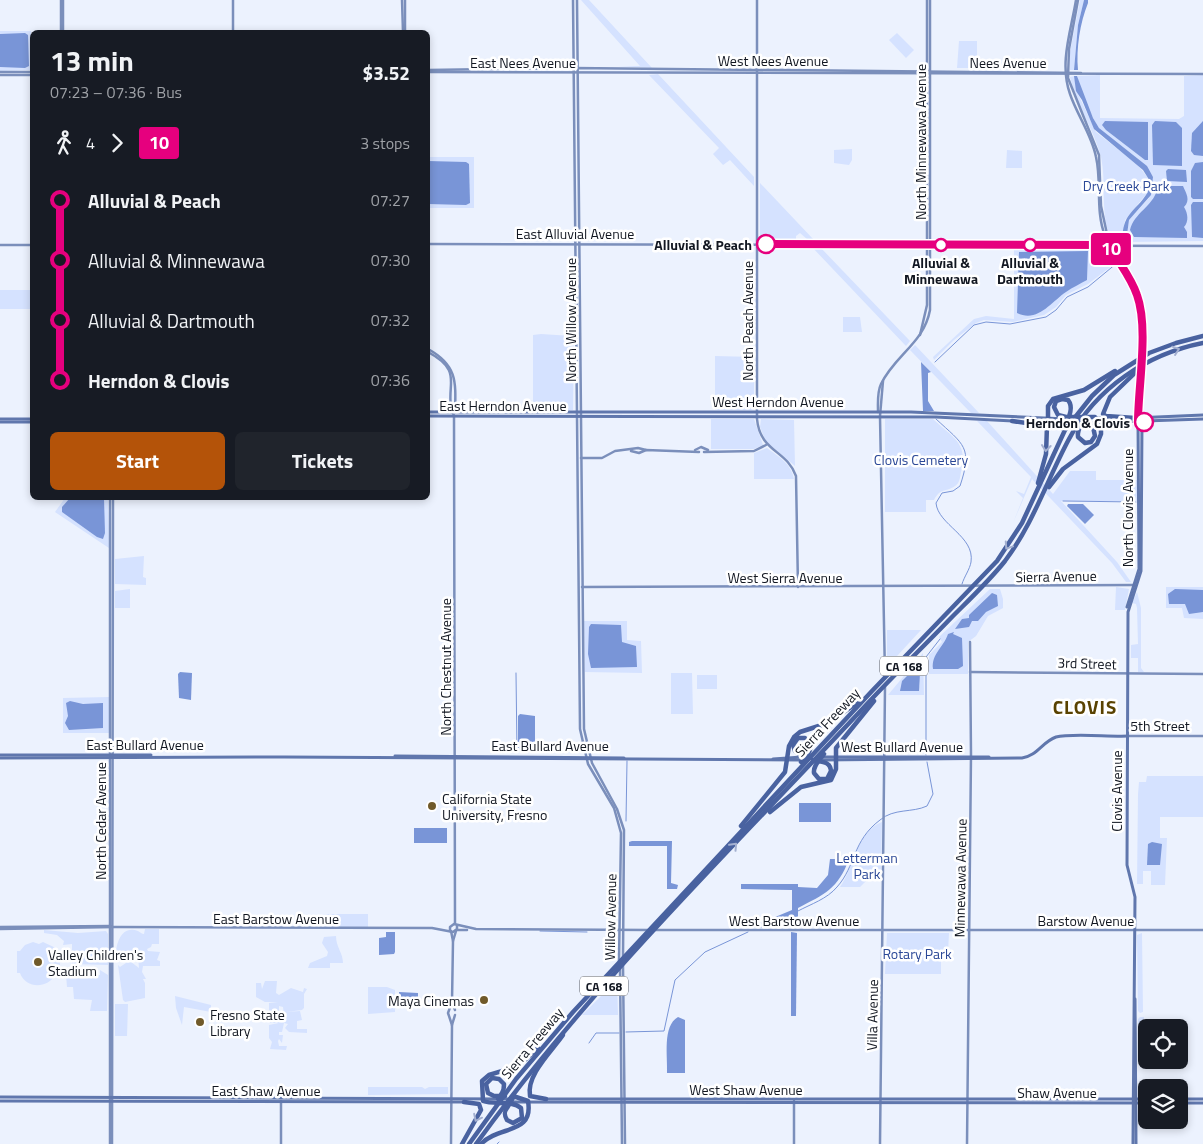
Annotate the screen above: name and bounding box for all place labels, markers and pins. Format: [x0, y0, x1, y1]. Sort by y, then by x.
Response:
place label: Alluvial & Peach [654, 234, 752, 255]
marker: Alluvial & Peach [756, 234, 776, 254]
marker: Alluvial & Minnewawa [934, 238, 948, 252]
marker: Alluvial & Dartmouth [1023, 238, 1037, 252]
place label: Alluvial & Minnewawa [904, 252, 978, 289]
place label: Alluvial & Dartmouth [997, 252, 1063, 289]
place label: Herndon & Clovis [1026, 412, 1130, 433]
marker: Herndon & Clovis [1134, 412, 1154, 432]
place label: California State University, Fresno [442, 788, 547, 825]
marker: California State University, Fresno [426, 800, 438, 812]
place label: Valley Children's Stadium [48, 944, 143, 981]
marker: Valley Children's Stadium [32, 956, 44, 968]
place label: Maya Cinemas [388, 990, 474, 1011]
marker: Maya Cinemas [478, 994, 490, 1006]
place label: Fresno State Library [210, 1004, 285, 1041]
marker: Fresno State Library [194, 1016, 206, 1028]

